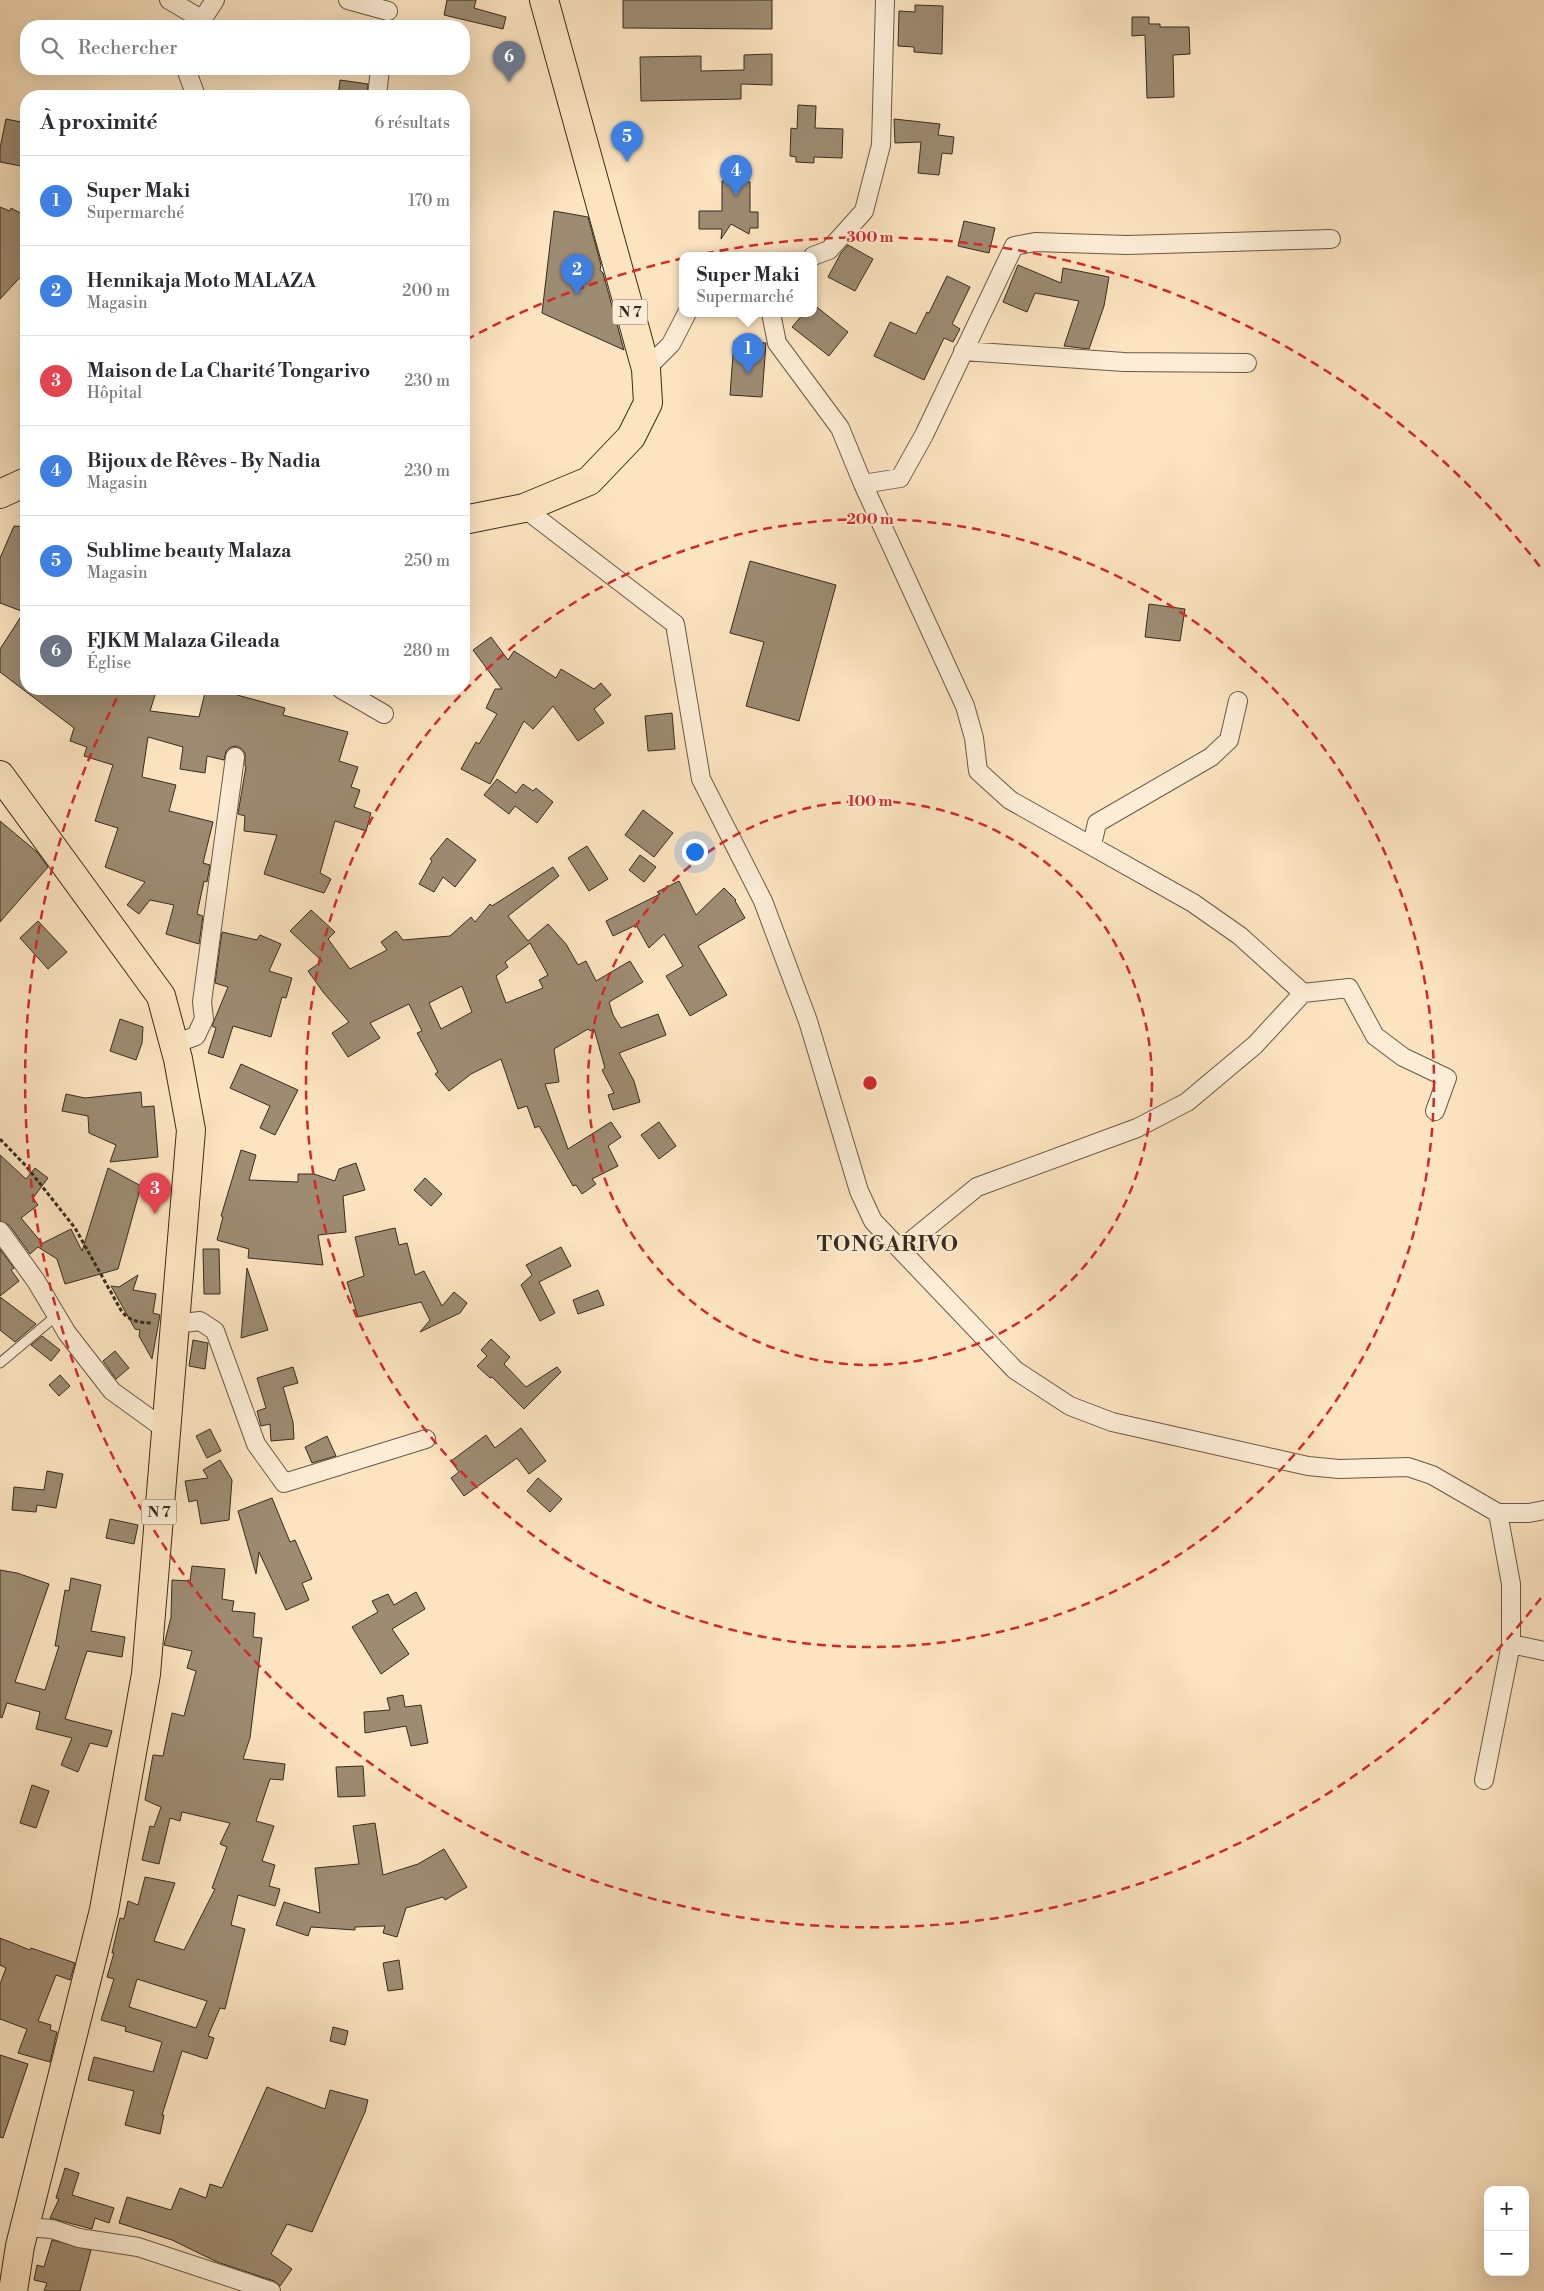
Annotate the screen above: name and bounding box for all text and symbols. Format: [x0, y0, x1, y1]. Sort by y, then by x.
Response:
search box [20, 20, 470, 75]
icon: search [38, 34, 66, 62]
text: Rechercher [78, 36, 177, 60]
pin: 6 [493, 41, 525, 82]
text: À proximité [40, 110, 157, 136]
text: 6 résultats [375, 113, 450, 133]
pin: 5 [611, 121, 643, 162]
pin: 4 [720, 155, 752, 196]
text: Super Maki [87, 179, 190, 203]
text: 1 [52, 191, 60, 211]
text: 170 m [408, 191, 450, 211]
text: Supermarché [87, 203, 184, 223]
text: 300 m [847, 228, 894, 247]
popup [679, 252, 817, 317]
pin: 2 [561, 254, 593, 295]
text: Super Maki [696, 263, 800, 287]
text: Hennikaja Moto MALAZA [87, 269, 316, 293]
text: 2 [51, 281, 61, 301]
text: 200 m [402, 281, 450, 301]
text: Supermarché [696, 287, 794, 307]
text: Magasin [87, 293, 147, 313]
road number: N 7 [612, 300, 648, 324]
pin: 1 [732, 333, 764, 374]
text: Maison de La Charité Tongarivo [87, 359, 370, 383]
text: 3 [51, 371, 61, 391]
text: 230 m [404, 371, 450, 391]
text: Hôpital [87, 383, 142, 403]
text: Bijoux de Rêves - By Nadia [87, 449, 320, 473]
text: 4 [51, 461, 61, 481]
text: 230 m [404, 461, 450, 481]
text: Magasin [87, 473, 147, 493]
text: 200 m [846, 510, 894, 529]
text: Sublime beauty Malaza [87, 539, 291, 563]
text: 5 [51, 551, 61, 571]
text: 250 m [404, 551, 450, 571]
text: Magasin [87, 563, 147, 583]
text: FJKM Malaza Gileada [87, 629, 280, 653]
text: 6 [51, 641, 61, 661]
text: 280 m [403, 641, 450, 661]
text: Église [87, 653, 131, 673]
text: 100 m [848, 792, 893, 811]
your location [682, 839, 708, 865]
centre of rings [861, 1074, 879, 1092]
pin: 3 [139, 1173, 171, 1214]
district label: TONGARIVO [817, 1232, 959, 1258]
road number: N 7 [142, 1500, 176, 1524]
map controls [1484, 2186, 1529, 2276]
button: + [1484, 2186, 1529, 2231]
button: − [1484, 2231, 1529, 2276]

